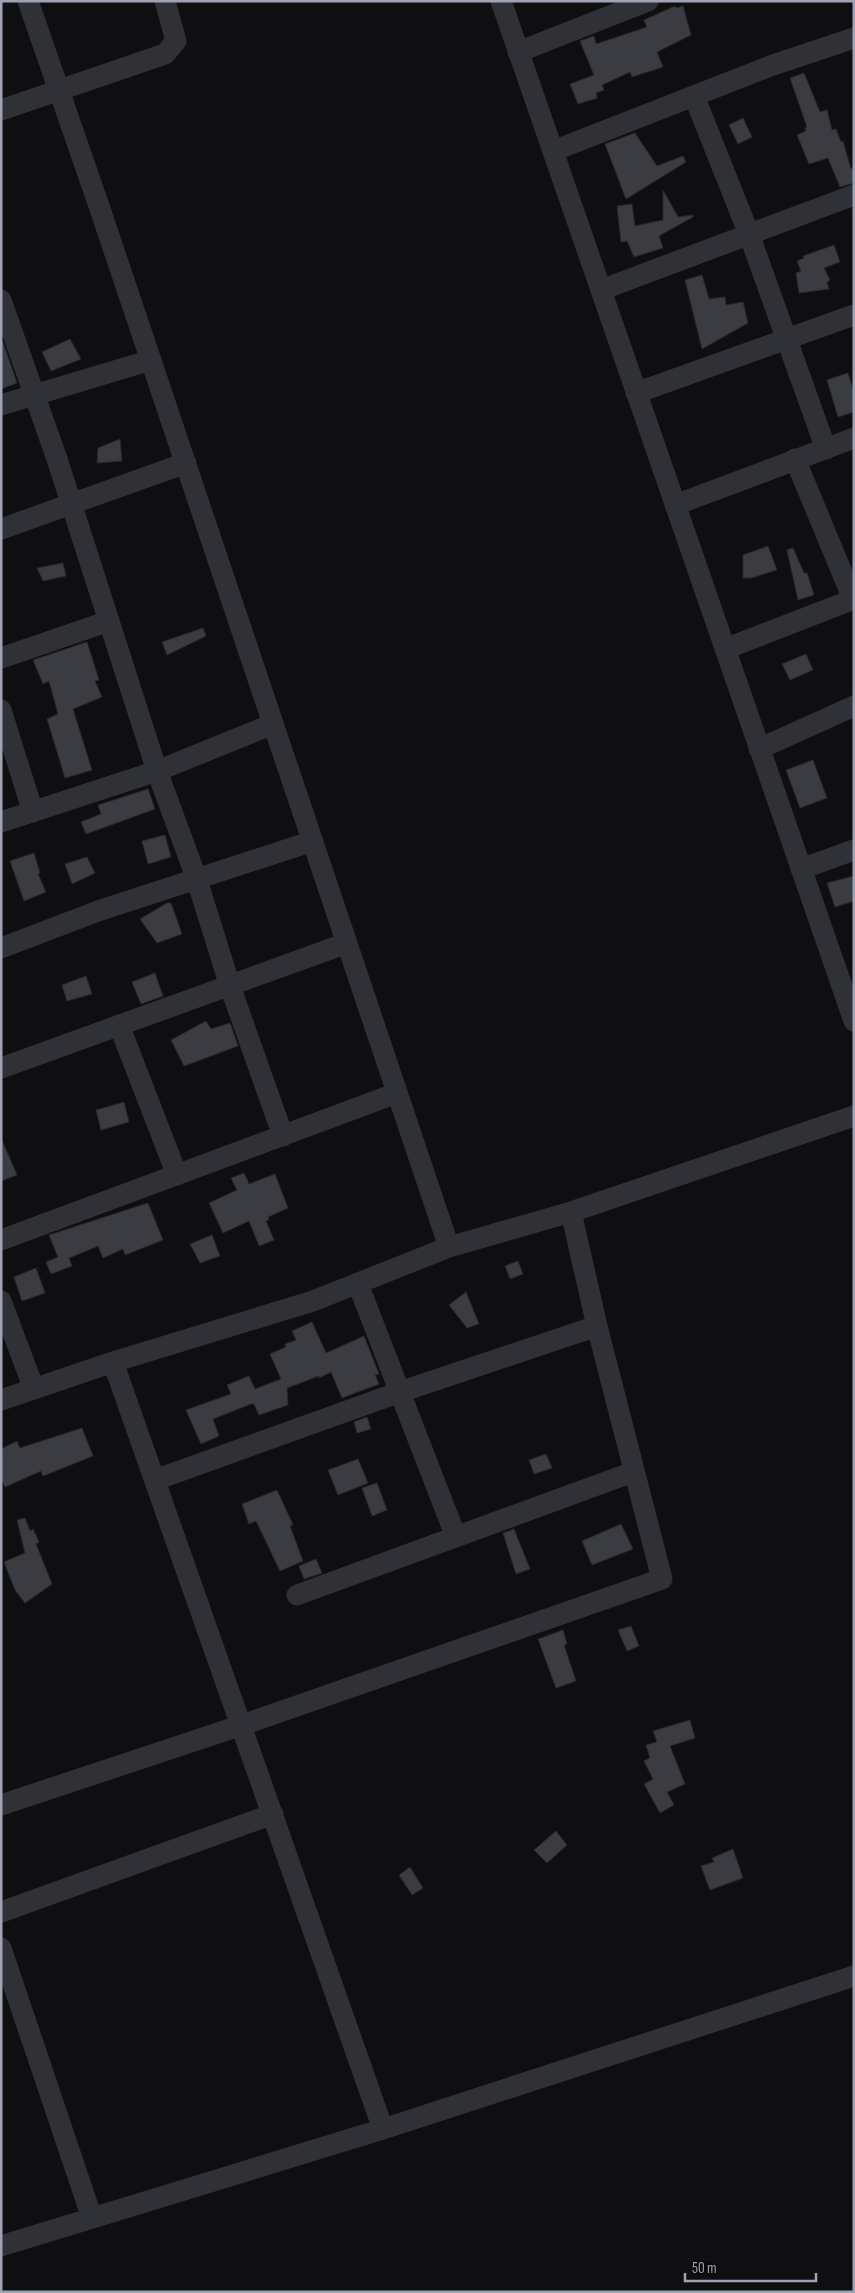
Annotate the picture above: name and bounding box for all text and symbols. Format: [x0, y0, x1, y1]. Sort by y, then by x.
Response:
scale bar [685, 2250, 816, 2282]
text: 50 m [692, 2259, 717, 2278]

